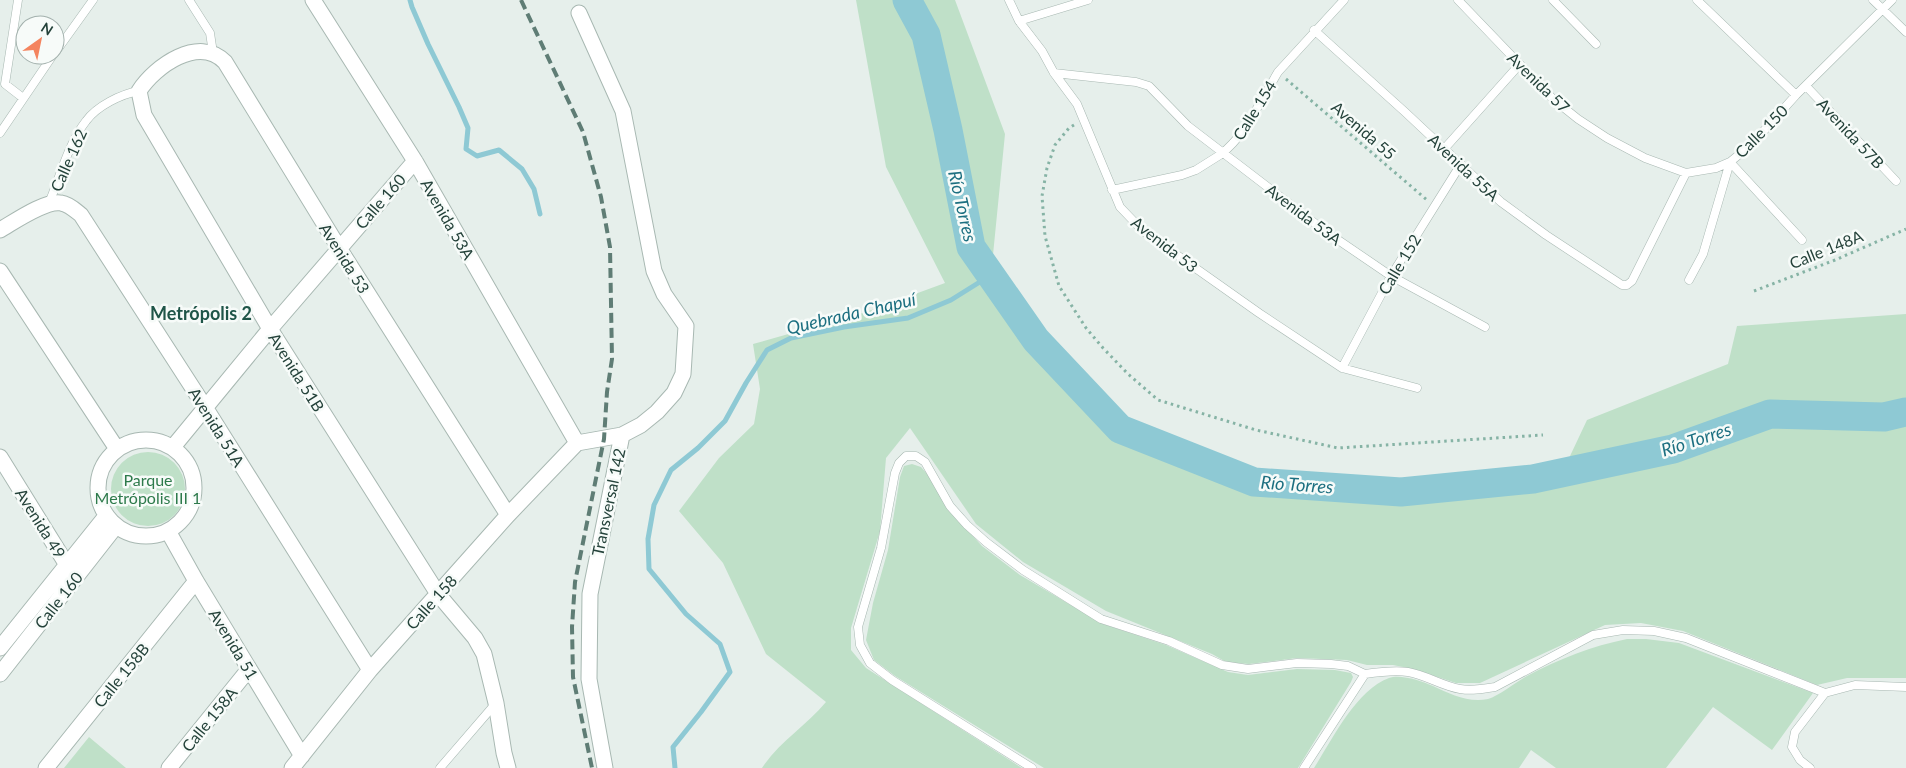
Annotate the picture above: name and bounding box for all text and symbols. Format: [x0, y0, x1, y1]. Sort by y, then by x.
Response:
north arrow [15, 15, 65, 65]
text: N [38, 19, 57, 39]
street label: Avenida 57 [1504, 48, 1574, 116]
street label: Calle 154 [1228, 77, 1280, 143]
street label: Avenida 57B [1814, 94, 1888, 172]
street label: Avenida 55 [1328, 97, 1400, 163]
street label: Calle 150 [1731, 101, 1791, 161]
street label: Calle 162 [46, 126, 90, 194]
street label: Avenida 55A [1425, 129, 1503, 205]
water label: Río Torres [944, 168, 982, 244]
street label: Calle 160 [351, 170, 409, 232]
street label: Avenida 53A [417, 175, 479, 263]
street label: Avenida 53A [1262, 179, 1346, 249]
street label: Avenida 53 [1128, 212, 1202, 276]
street label: Avenida 53 [316, 219, 374, 297]
street label: Calle 148A [1787, 226, 1866, 272]
street label: Calle 152 [1374, 231, 1424, 297]
water label: Quebrada Chapuí [784, 287, 920, 339]
district label: Metrópolis 2 [150, 302, 252, 324]
street label: Avenida 51B [265, 329, 329, 415]
street label: Avenida 51A [185, 384, 249, 470]
water label: Río Torres [1658, 417, 1734, 461]
street label: Transversal 142 [587, 446, 629, 558]
park label: Parque Metrópolis III 1 [95, 470, 201, 507]
water label: Río Torres [1260, 470, 1334, 498]
street label: Avenida 49 [12, 484, 70, 562]
street label: Calle 160 [30, 568, 86, 632]
street label: Calle 158 [402, 571, 460, 633]
street label: Avenida 51 [206, 605, 262, 683]
street label: Calle 158B [89, 639, 153, 711]
street label: Calle 158A [177, 683, 241, 755]

